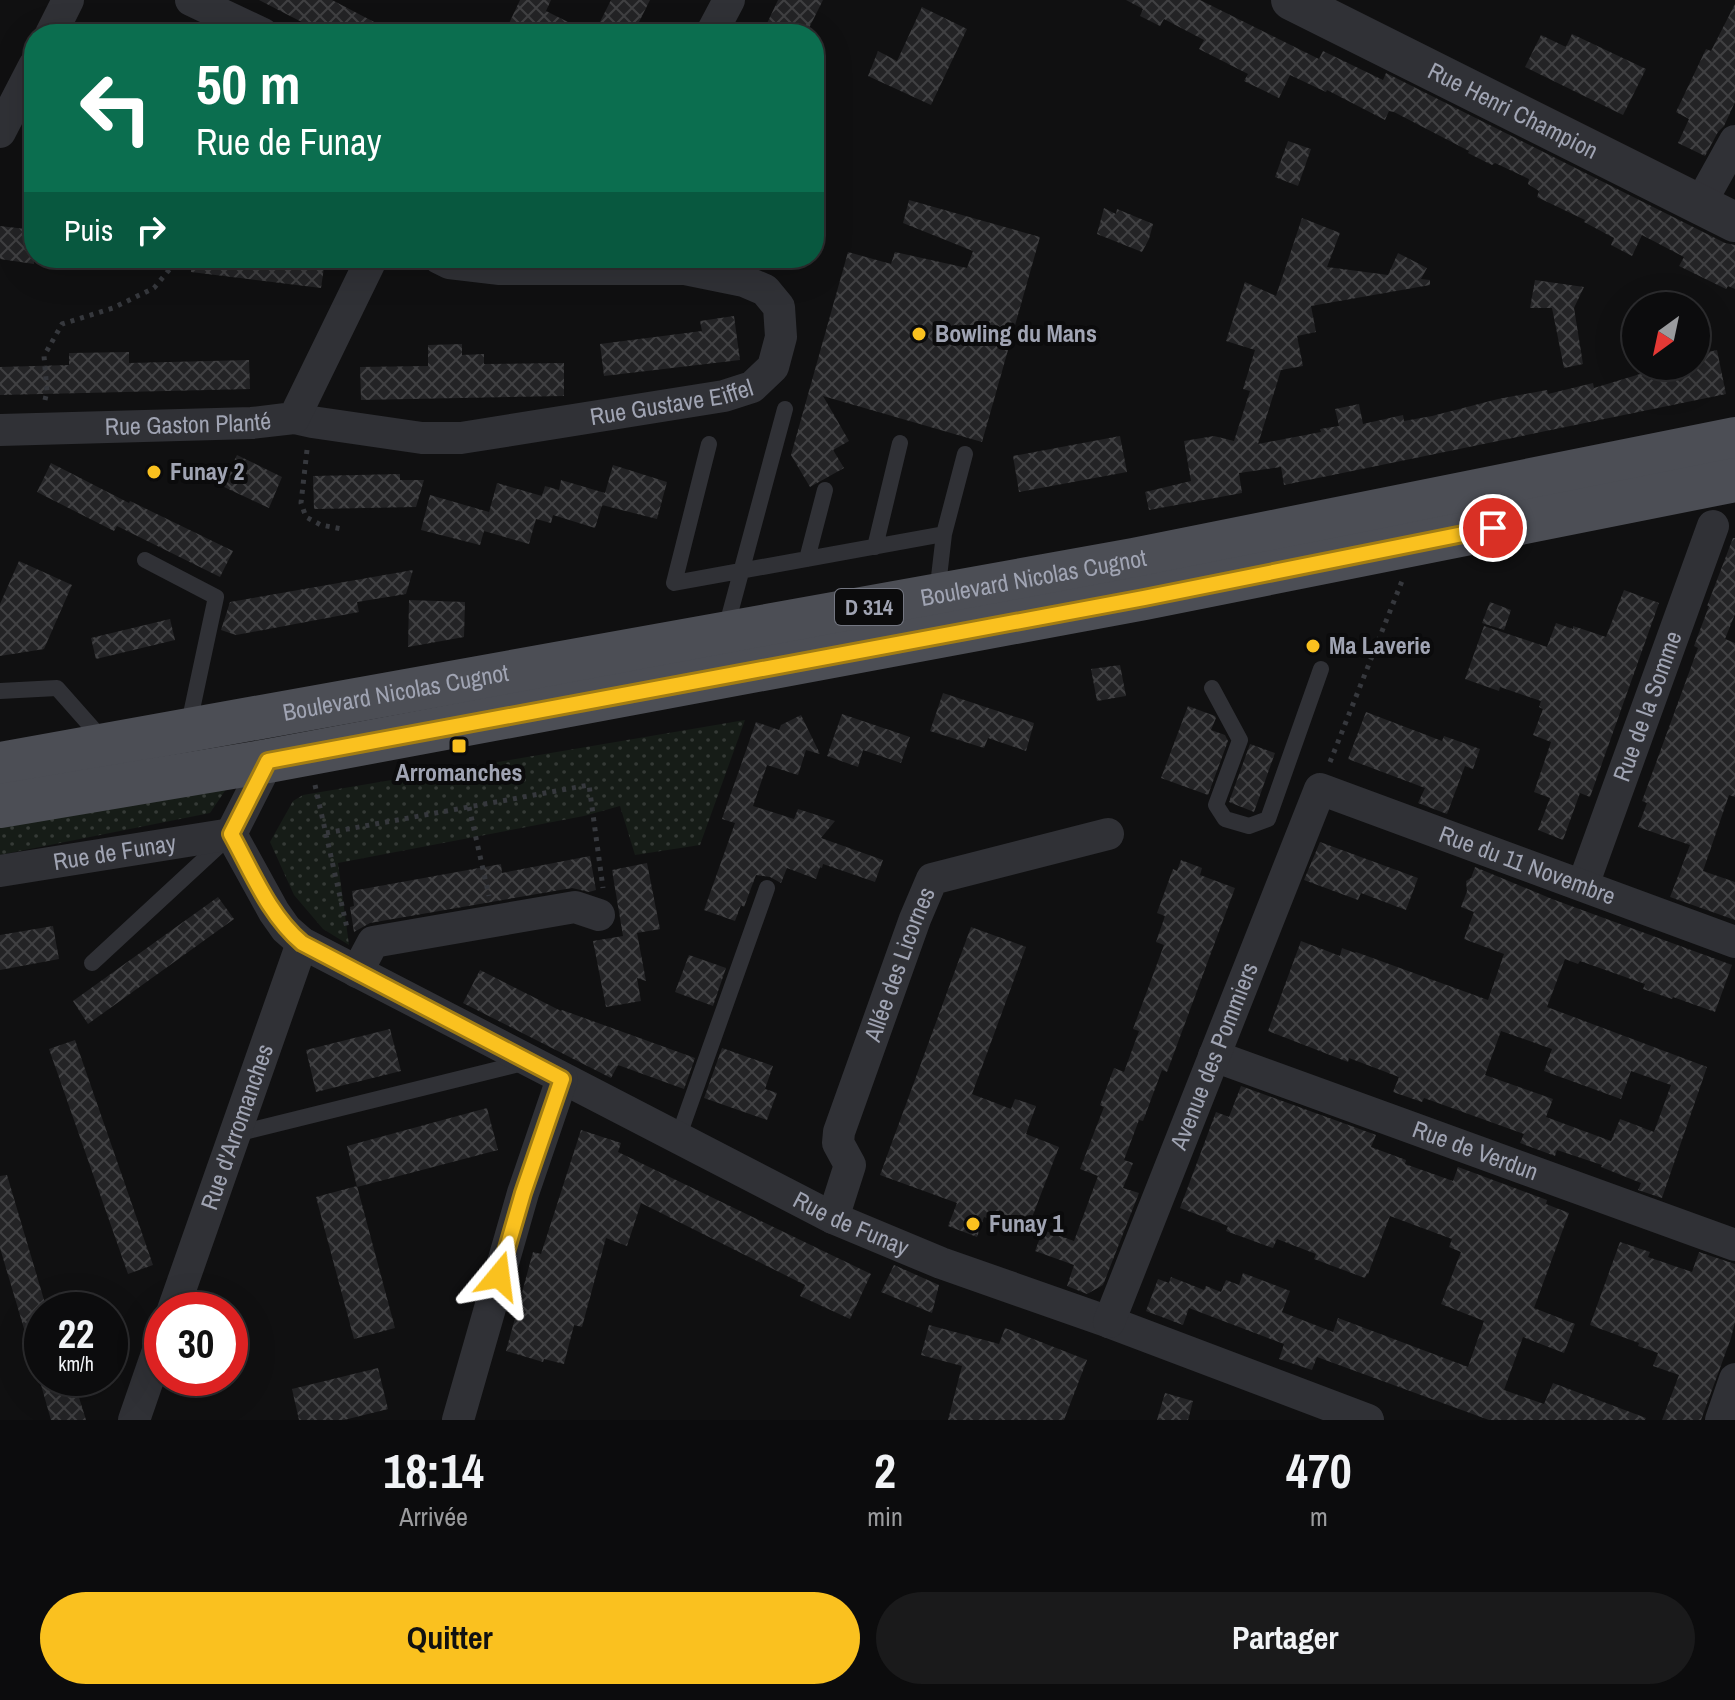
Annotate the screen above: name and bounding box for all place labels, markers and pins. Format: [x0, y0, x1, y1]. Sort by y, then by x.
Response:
place label: Bowling du Mans [935, 317, 1097, 349]
marker: Bowling du Mans [910, 325, 928, 343]
place label: Funay 2 [170, 455, 244, 487]
marker: Funay 2 [145, 463, 163, 481]
pin [1459, 494, 1527, 562]
place label: Ma Laverie [1329, 629, 1431, 661]
marker: Ma Laverie [1304, 637, 1322, 655]
marker: Arromanches [450, 737, 468, 755]
place label: Arromanches [396, 756, 522, 788]
place label: Funay 1 [989, 1207, 1063, 1239]
marker: Funay 1 [964, 1215, 982, 1233]

